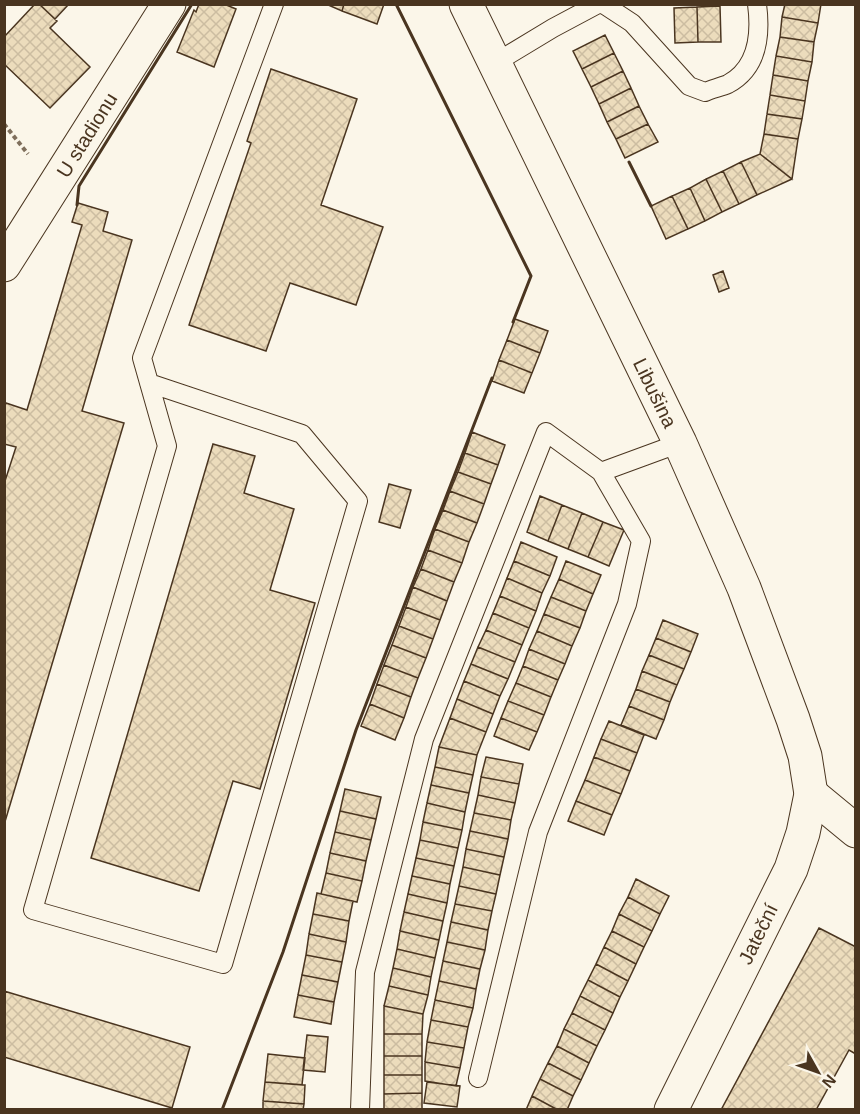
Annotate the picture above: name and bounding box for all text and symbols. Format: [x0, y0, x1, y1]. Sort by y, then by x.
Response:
street label: U stadionu [52, 89, 122, 181]
street label: Libušina [629, 355, 682, 432]
street label: Jateční [734, 900, 782, 968]
north arrow [788, 1042, 848, 1102]
text: N [819, 1071, 839, 1091]

